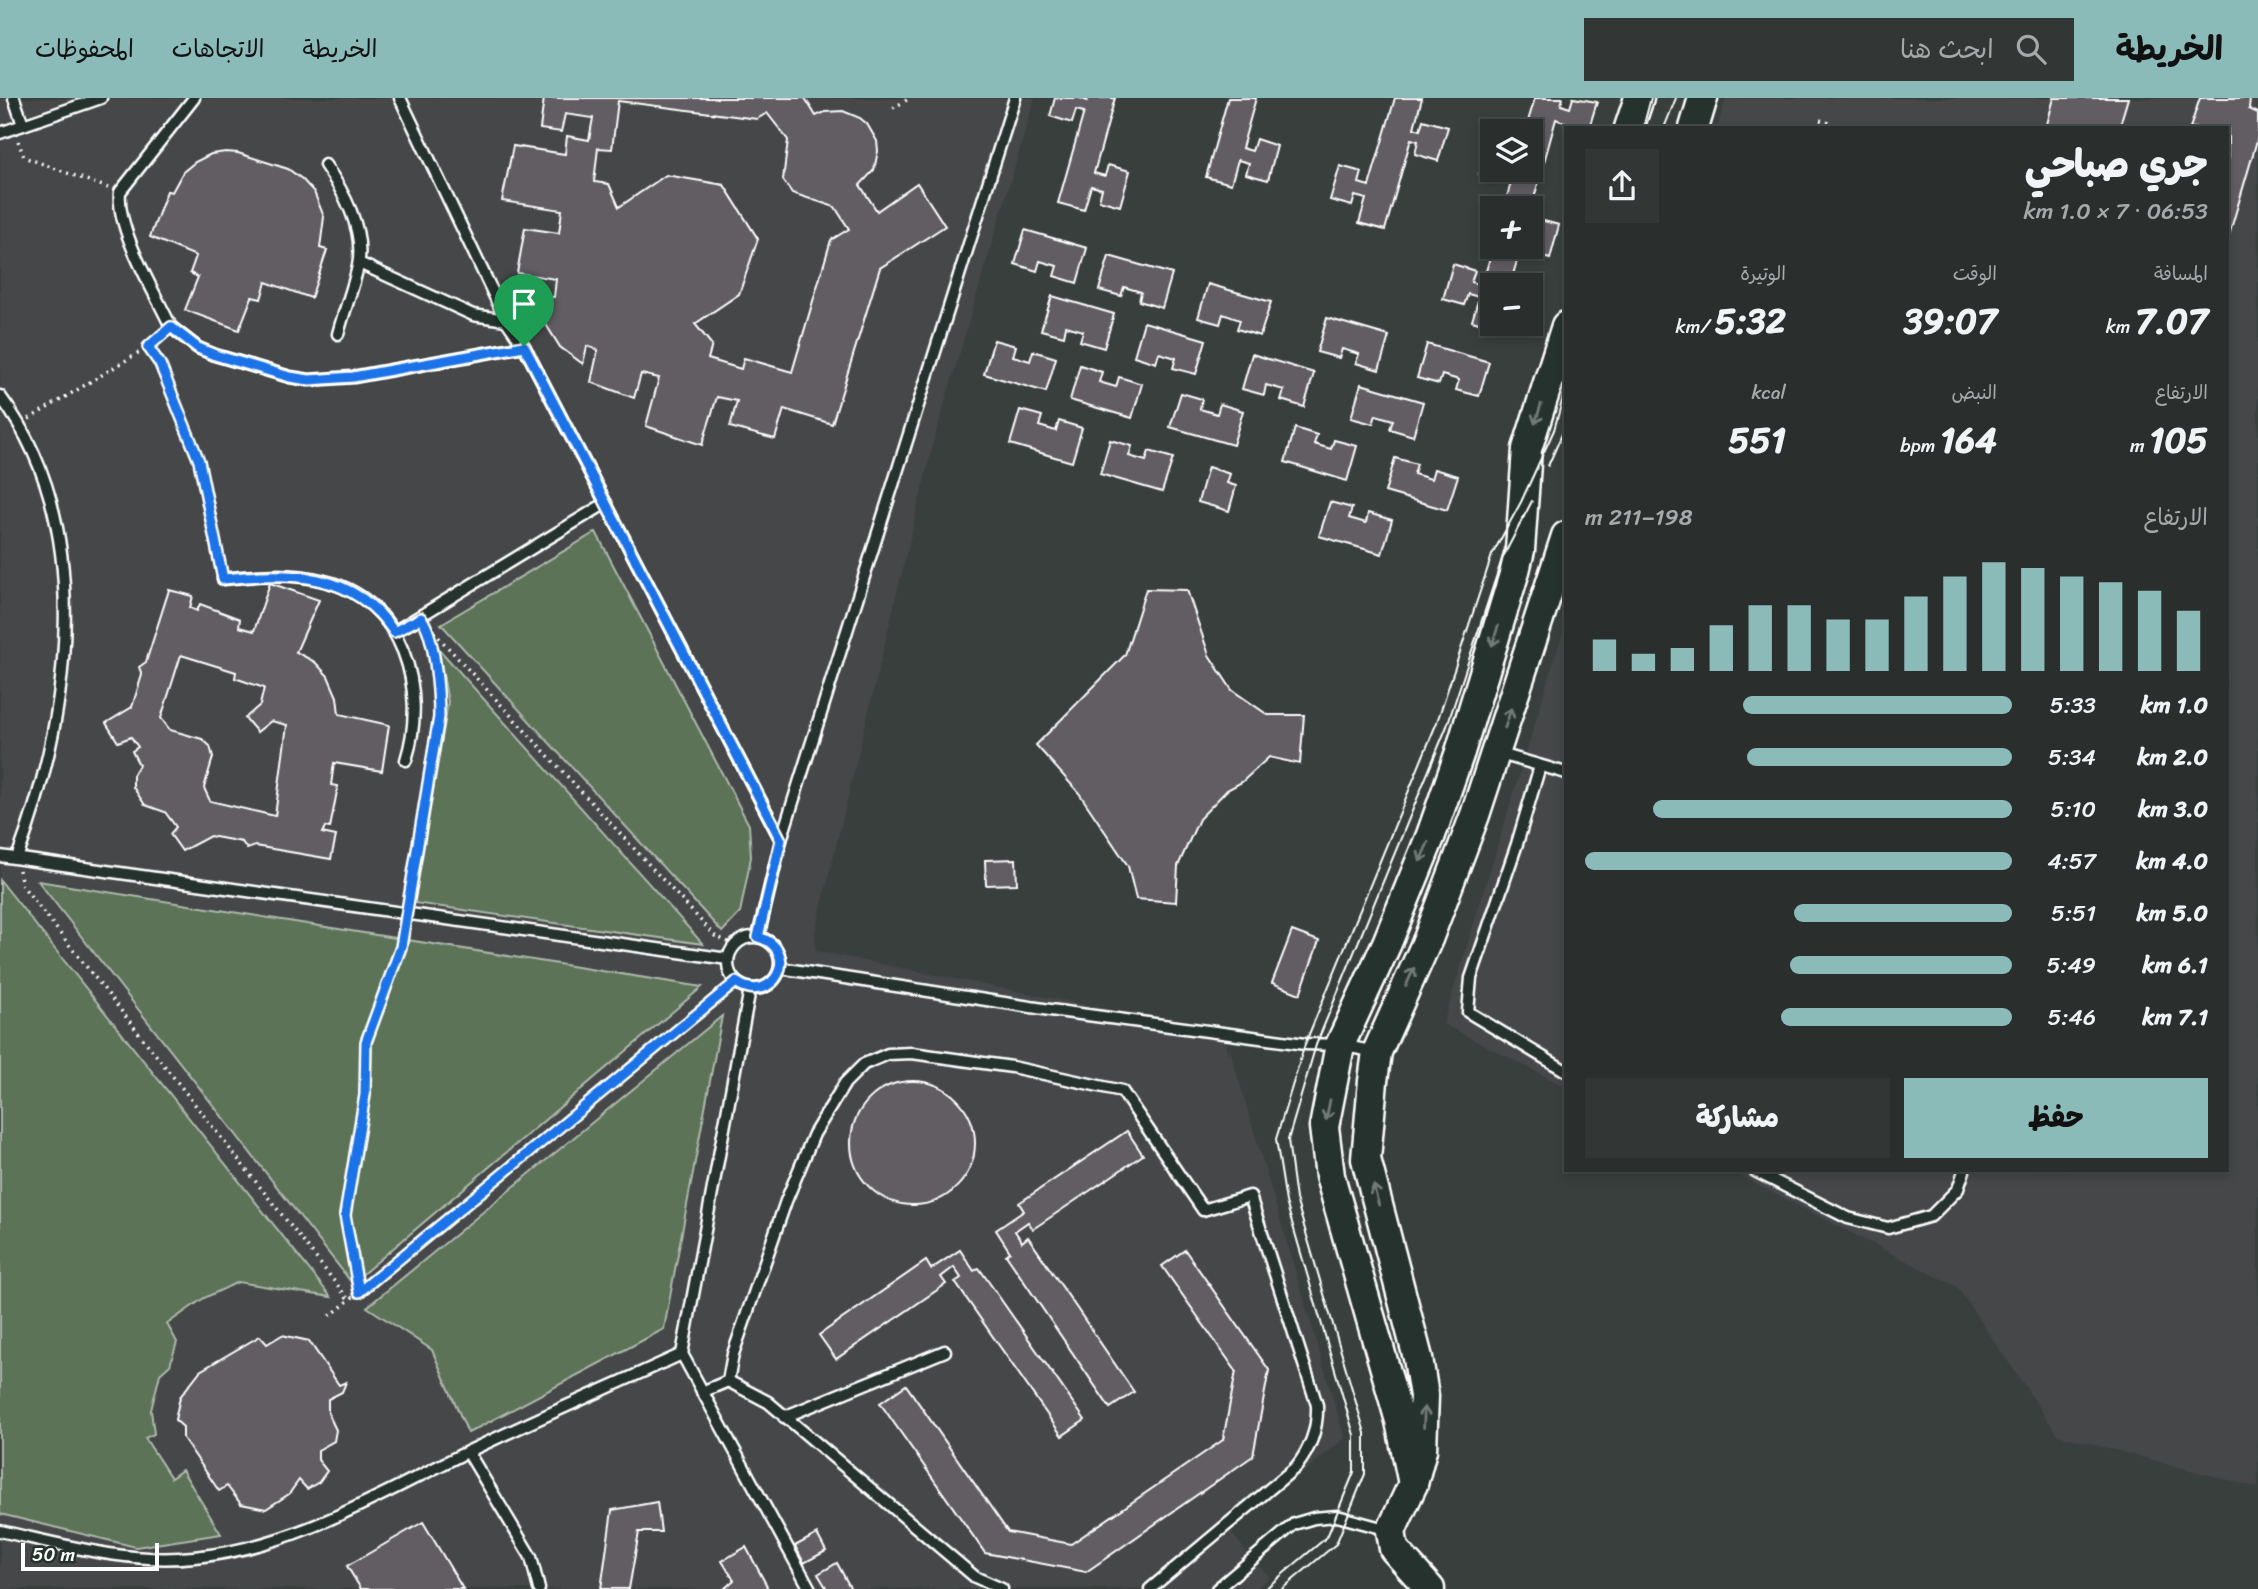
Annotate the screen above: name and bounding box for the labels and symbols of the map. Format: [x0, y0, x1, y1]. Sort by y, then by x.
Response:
pin [494, 274, 554, 346]
one-way arrow [1531, 403, 1544, 425]
one-way arrow [1488, 625, 1501, 647]
one-way arrow [1502, 708, 1515, 730]
one-way arrow [1416, 841, 1429, 862]
one-way arrow [1404, 967, 1418, 988]
one-way arrow [1320, 1098, 1334, 1121]
one-way arrow [1368, 1185, 1381, 1207]
one-way arrow [1417, 1406, 1430, 1429]
scale bar [21, 1540, 159, 1572]

